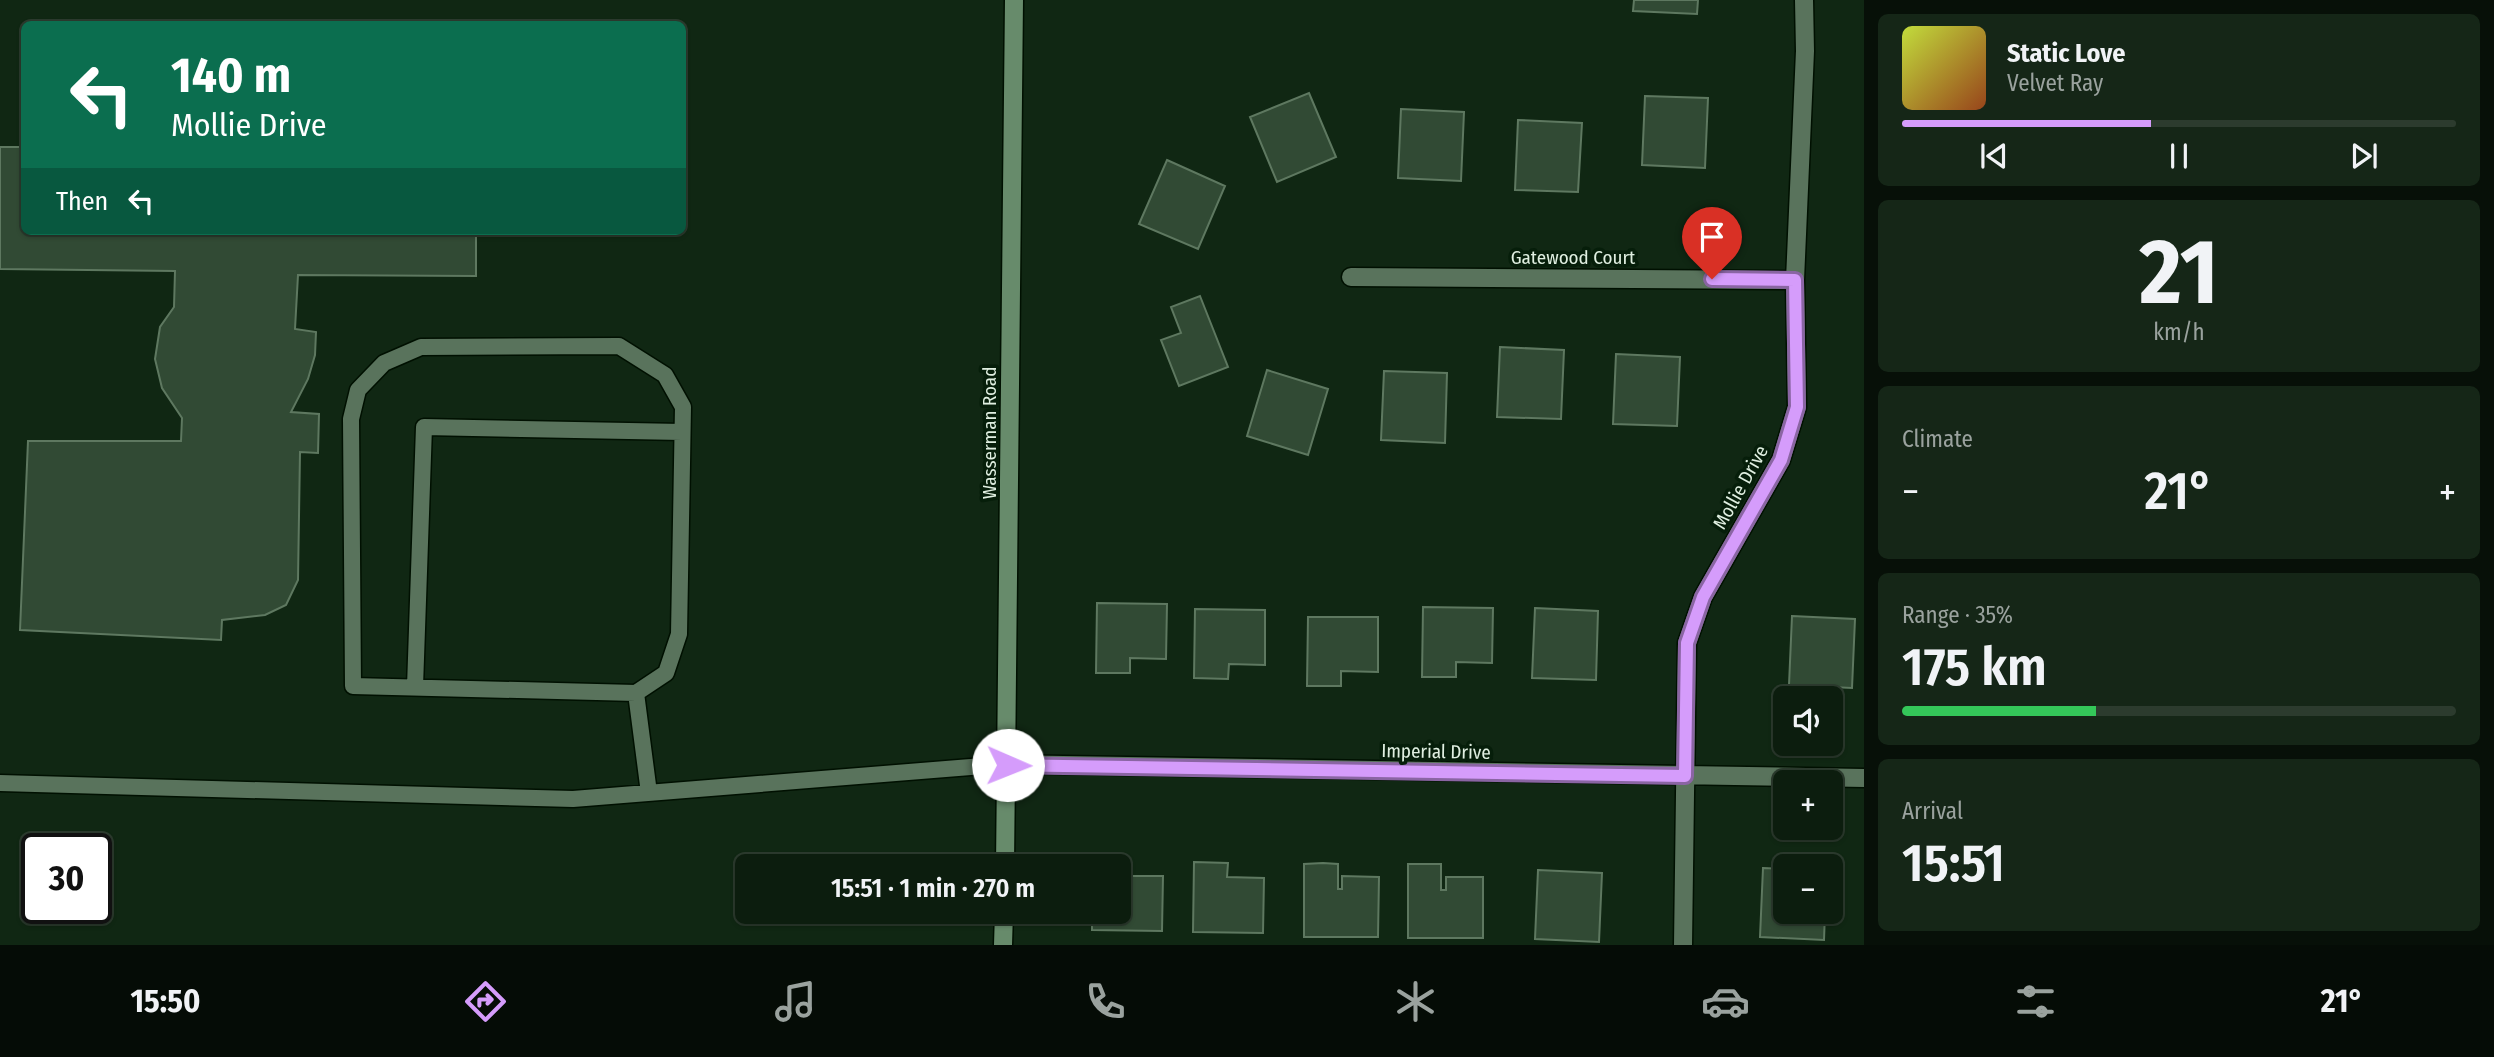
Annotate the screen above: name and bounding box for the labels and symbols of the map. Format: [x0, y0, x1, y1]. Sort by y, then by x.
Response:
pin [1682, 207, 1742, 279]
street label: Gatewood Court [1511, 246, 1636, 269]
street label: Wasserman Road [978, 367, 1001, 499]
street label: Mollie Drive [1708, 441, 1773, 533]
position arrow [971, 728, 1045, 802]
street label: Imperial Drive [1381, 739, 1491, 764]
speed limit sign: 30 [21, 833, 112, 924]

